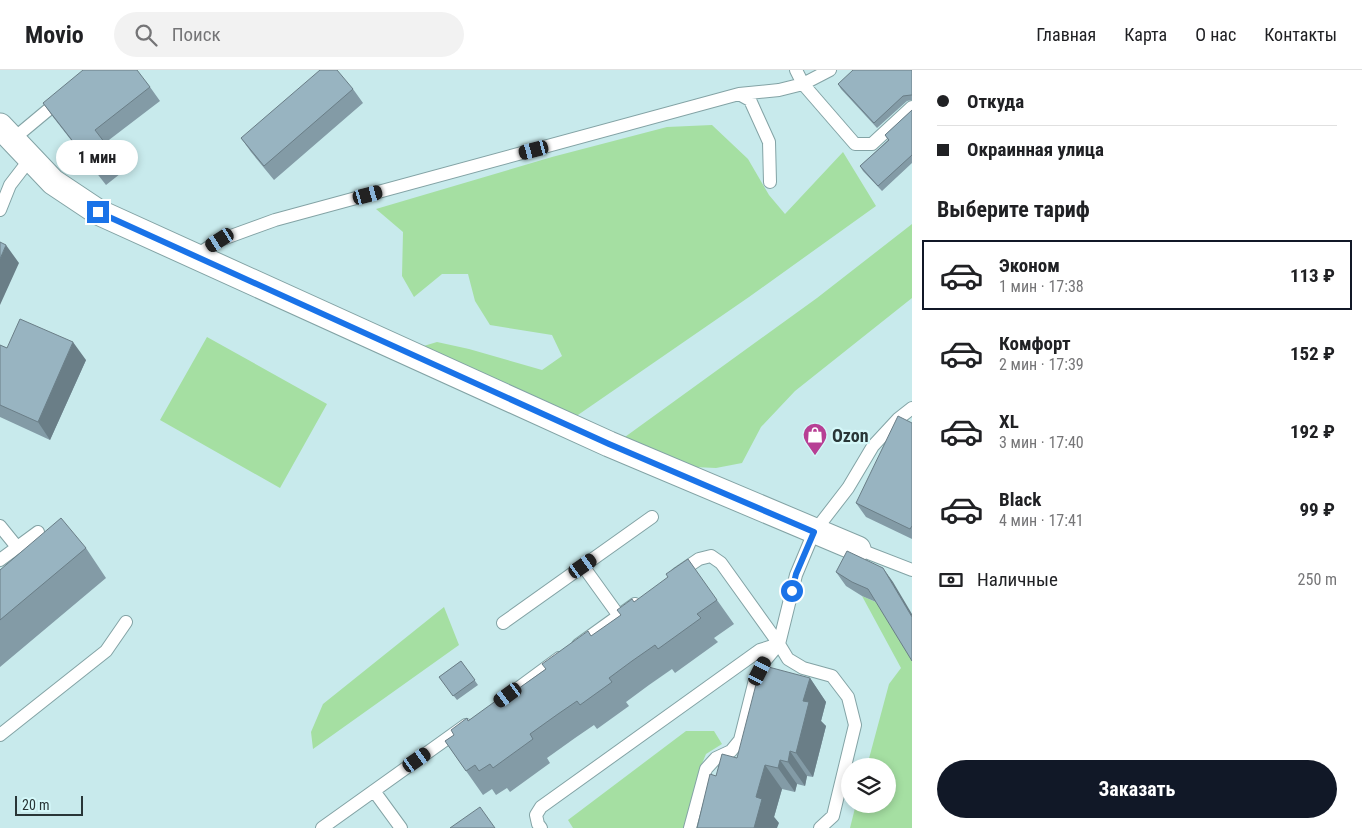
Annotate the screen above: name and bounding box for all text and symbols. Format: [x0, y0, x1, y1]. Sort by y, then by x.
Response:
search box [114, 12, 464, 57]
text: Movio [25, 21, 84, 49]
icon: search [132, 21, 160, 49]
text: Поиск [172, 23, 221, 46]
text: Главная [1036, 24, 1096, 45]
text: Карта [1124, 24, 1167, 45]
text: О нас [1195, 24, 1236, 45]
text: Контакты [1264, 24, 1337, 45]
text: Откуда [967, 90, 1024, 113]
text: Окраинная улица [967, 138, 1104, 161]
car [517, 139, 550, 161]
callout: 1 мин [57, 140, 139, 174]
text: 1 мин [78, 148, 116, 167]
car [351, 184, 384, 206]
text: Выберите тариф [937, 197, 1090, 222]
route end [87, 201, 109, 223]
car [203, 226, 236, 254]
icon: car [939, 253, 984, 298]
text: Эконом [999, 254, 1060, 277]
text: 113 ₽ [1290, 264, 1335, 287]
text: 1 мин · 17:38 [999, 277, 1084, 296]
icon: car [939, 331, 984, 376]
text: Комфорт [999, 332, 1071, 355]
text: 152 ₽ [1290, 342, 1335, 365]
text: 2 мин · 17:39 [999, 355, 1084, 374]
icon: car [939, 409, 984, 454]
text: XL [999, 410, 1019, 433]
text: 192 ₽ [1290, 420, 1335, 443]
shop icon: Ozon [802, 422, 828, 456]
place label: Ozon [832, 425, 869, 446]
text: 3 мин · 17:40 [999, 433, 1084, 452]
icon: car [939, 487, 984, 532]
text: Black [999, 488, 1041, 511]
text: 99 ₽ [1300, 498, 1335, 521]
text: 4 мин · 17:41 [999, 511, 1084, 530]
car [566, 551, 599, 581]
icon: cash [937, 566, 965, 594]
text: Наличные [977, 568, 1058, 591]
text: 250 m [1298, 570, 1337, 589]
route start [781, 580, 803, 602]
car [746, 654, 773, 688]
car [491, 680, 524, 710]
car [400, 745, 433, 775]
map controls [841, 758, 896, 813]
button: layers [841, 758, 896, 813]
button: Заказать [937, 760, 1337, 818]
scale bar [15, 793, 82, 816]
text: 20 m [22, 797, 50, 813]

